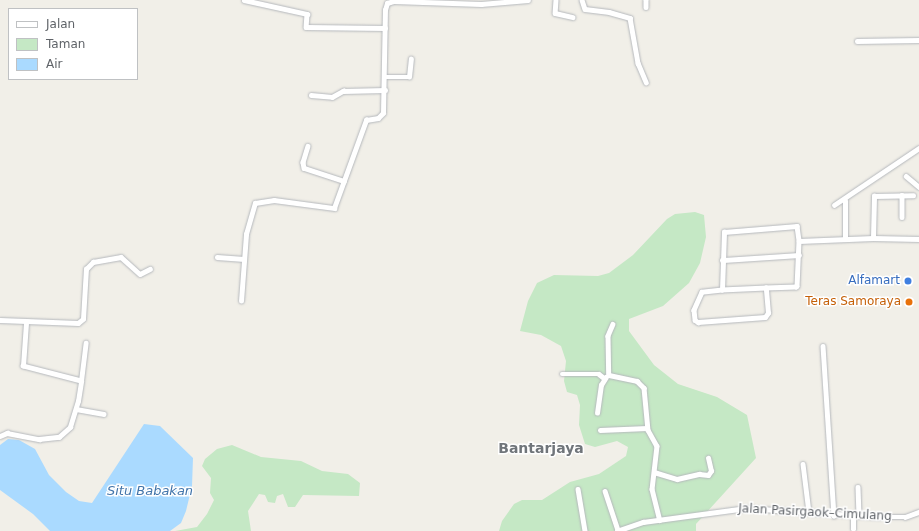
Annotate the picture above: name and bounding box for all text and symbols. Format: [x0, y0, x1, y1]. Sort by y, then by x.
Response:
legend [8, 8, 138, 80]
text: Jalan [46, 17, 75, 31]
text: Taman [46, 37, 85, 51]
text: Air [46, 57, 62, 71]
place label: Alfamart [848, 274, 900, 288]
marker: Alfamart [903, 276, 913, 286]
place label: Teras Samoraya [805, 295, 901, 309]
marker: Teras Samoraya [904, 297, 914, 307]
district label: Bantarjaya [498, 440, 584, 456]
water label: Situ Babakan [107, 483, 193, 499]
street label: Jalan Pasirgaok–Cimulang [738, 502, 892, 524]

